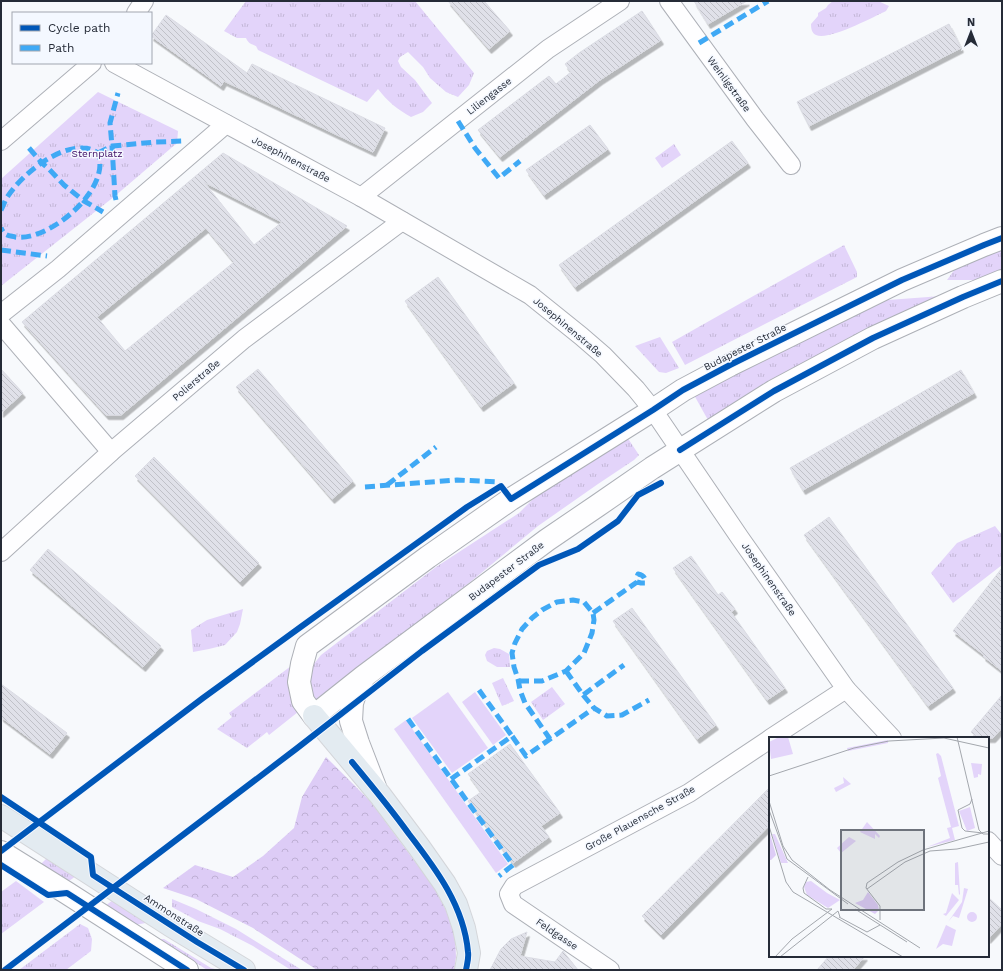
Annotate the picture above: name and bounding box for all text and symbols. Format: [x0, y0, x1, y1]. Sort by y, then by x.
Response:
legend [12, 12, 152, 64]
north arrow [951, 12, 991, 52]
text: N [967, 16, 975, 29]
text: Cycle path [48, 21, 110, 35]
text: Path [48, 41, 74, 55]
street label: Weinligstraße [705, 54, 753, 114]
street label: Liliengasse [464, 75, 514, 117]
street label: Josephinenstraße [250, 134, 332, 184]
park label: Sternplatz [72, 148, 122, 159]
street label: Josephinenstraße [531, 295, 605, 359]
street label: Budapester Straße [702, 321, 788, 373]
street label: Polierstraße [170, 357, 222, 403]
street label: Budapester Straße [466, 539, 546, 603]
street label: Josephinenstraße [740, 540, 799, 618]
inset map [769, 737, 989, 957]
street label: Große Plauensche Straße [583, 783, 697, 853]
street label: Ammonstraße [142, 892, 206, 938]
street label: Feldgasse [534, 916, 580, 952]

